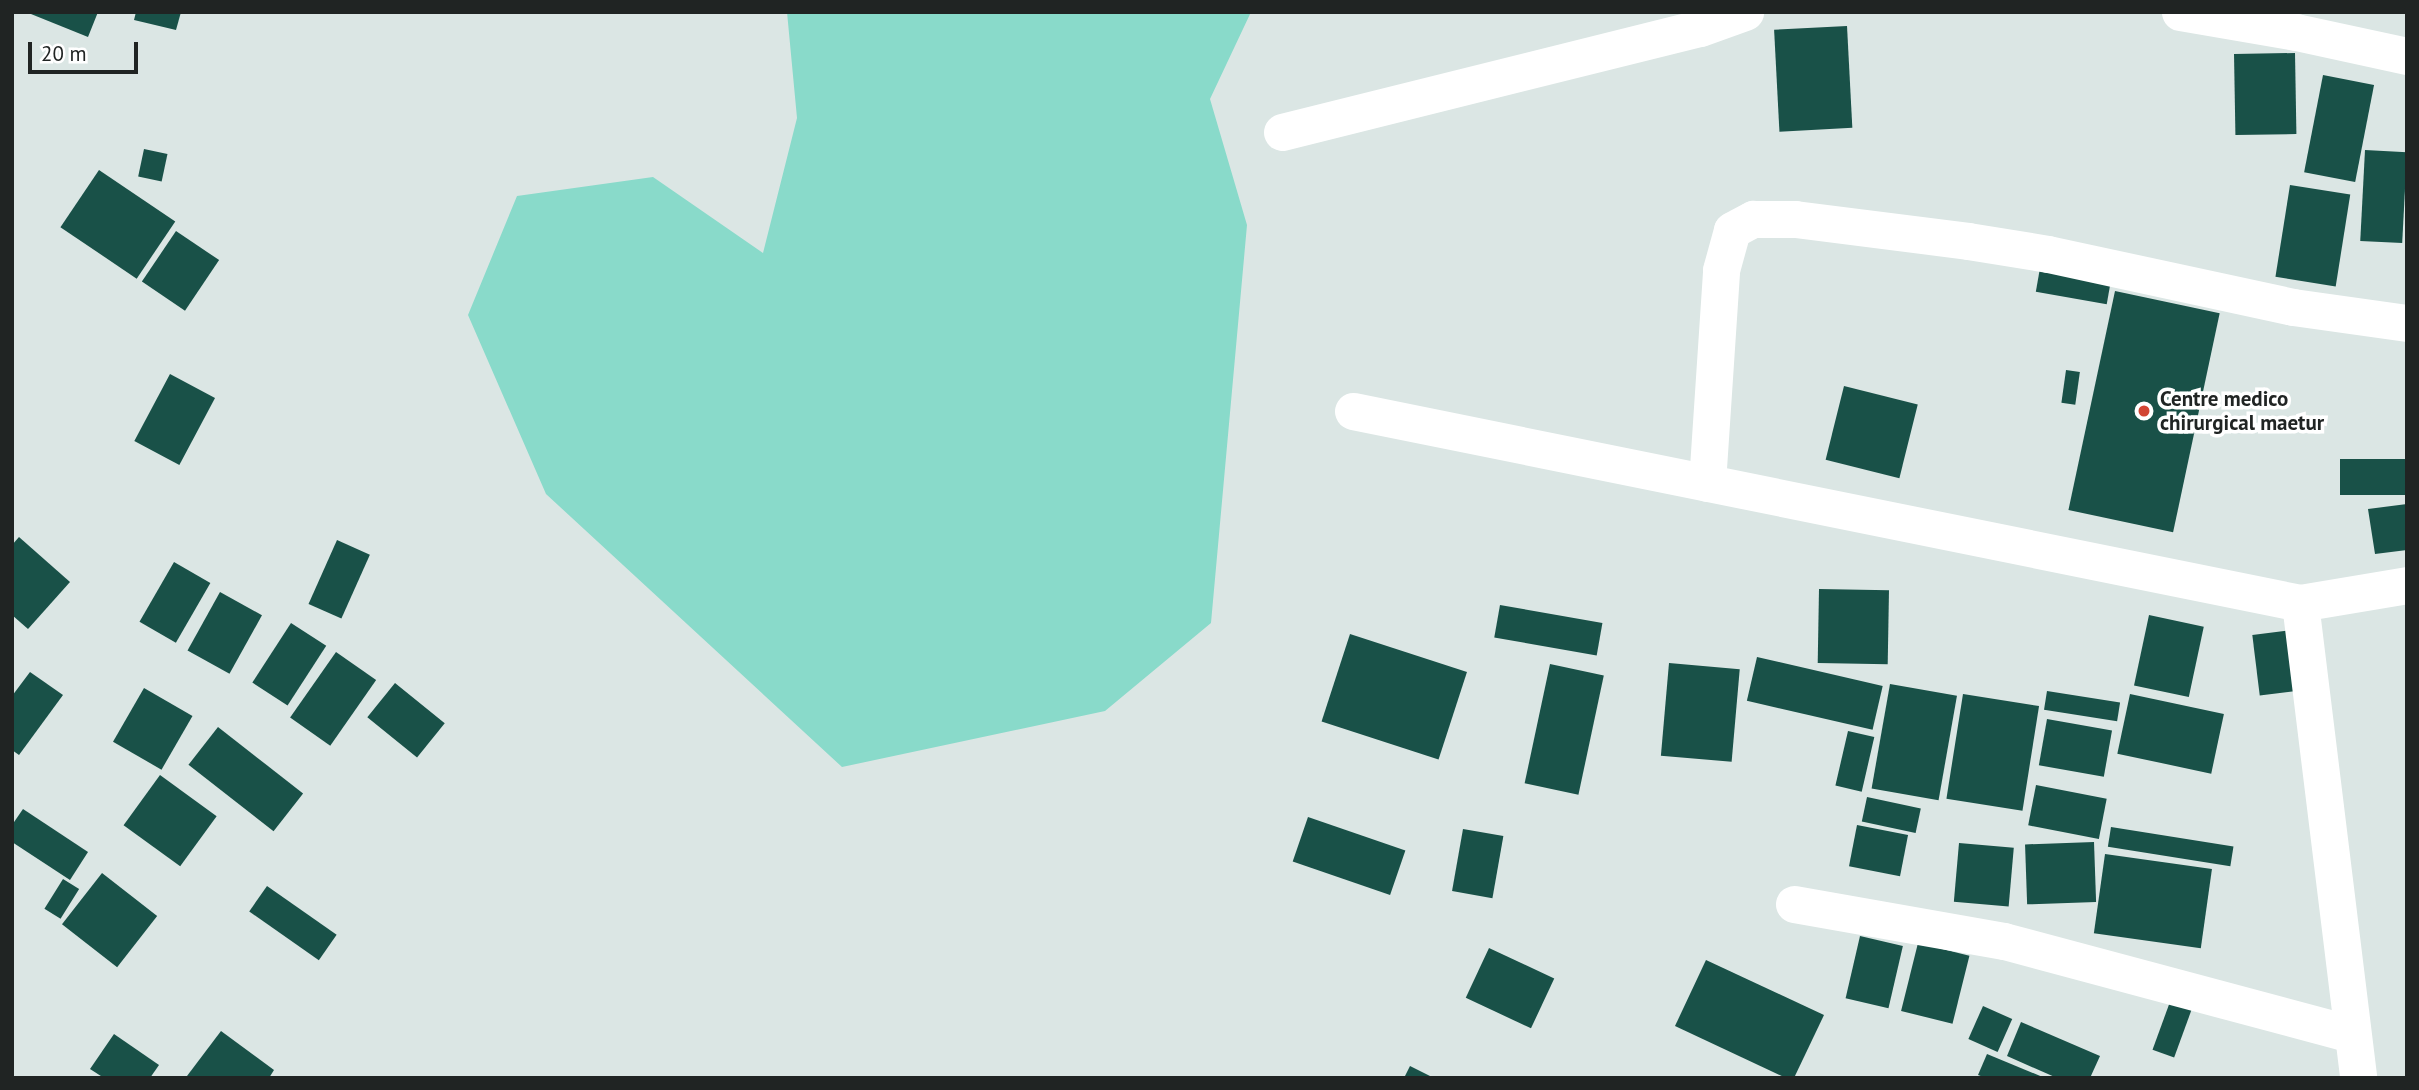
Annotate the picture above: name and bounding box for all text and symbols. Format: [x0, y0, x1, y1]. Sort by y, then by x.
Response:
scale bar [32, 28, 142, 72]
text: 20 m [41, 40, 87, 67]
place label: Centre medico chirurgical maetur [2160, 386, 2324, 436]
marker: Centre medico chirurgical maetur [2134, 401, 2154, 421]

